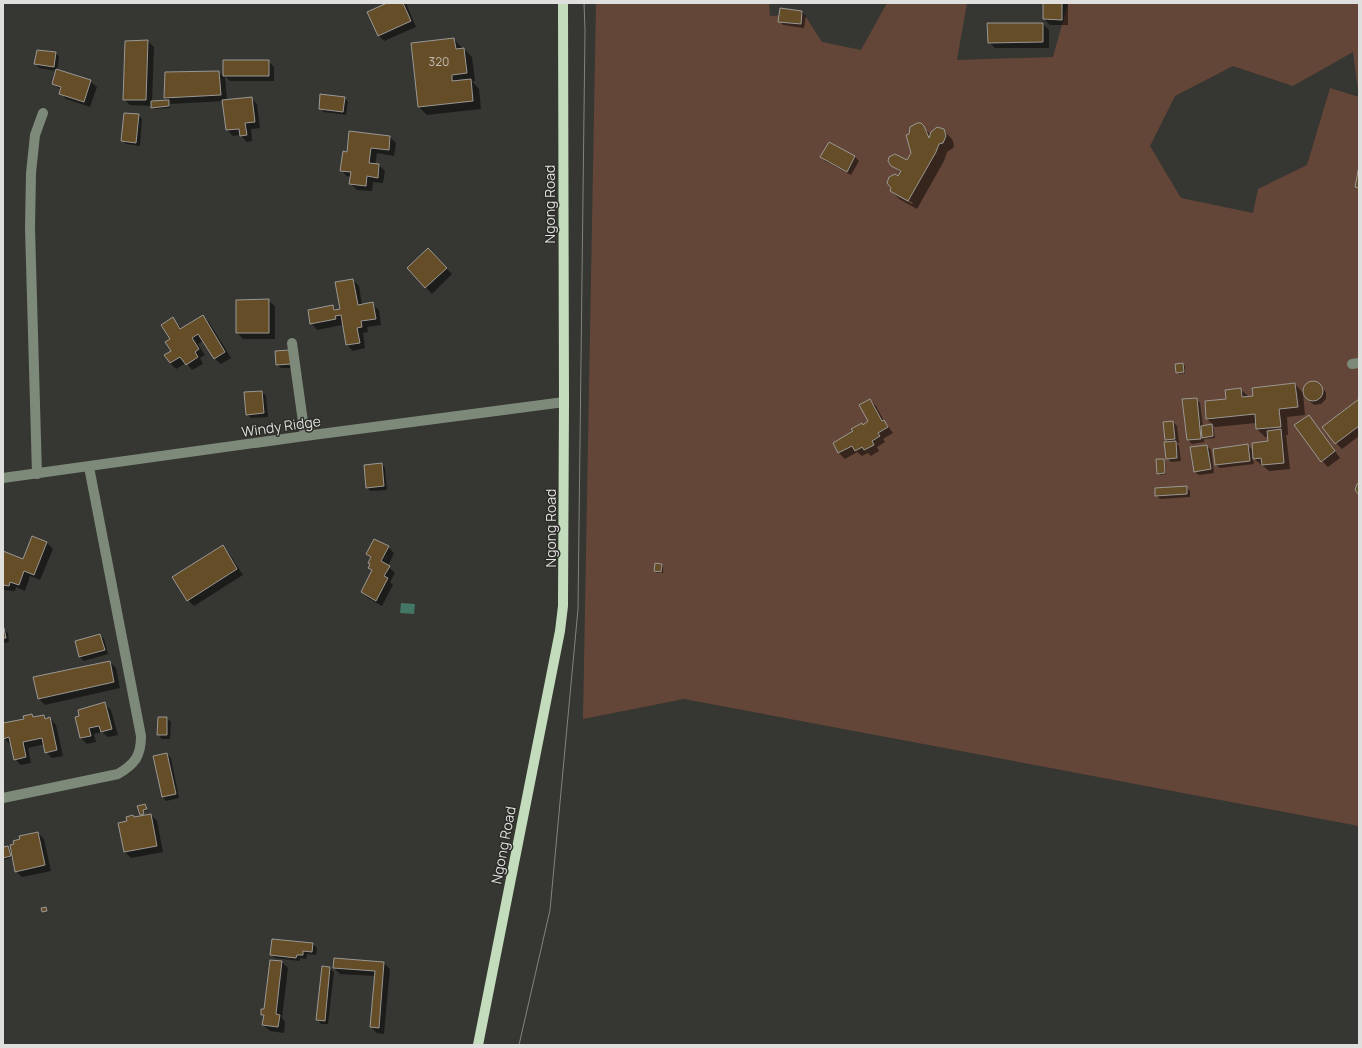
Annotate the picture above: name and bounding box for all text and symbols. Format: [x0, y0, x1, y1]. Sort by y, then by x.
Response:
house number: 320 [429, 53, 449, 70]
street label: Ngong Road [540, 165, 559, 243]
street label: Windy Ridge [240, 411, 322, 441]
street label: Ngong Road [541, 489, 560, 567]
street label: Ngong Road [486, 805, 520, 885]

